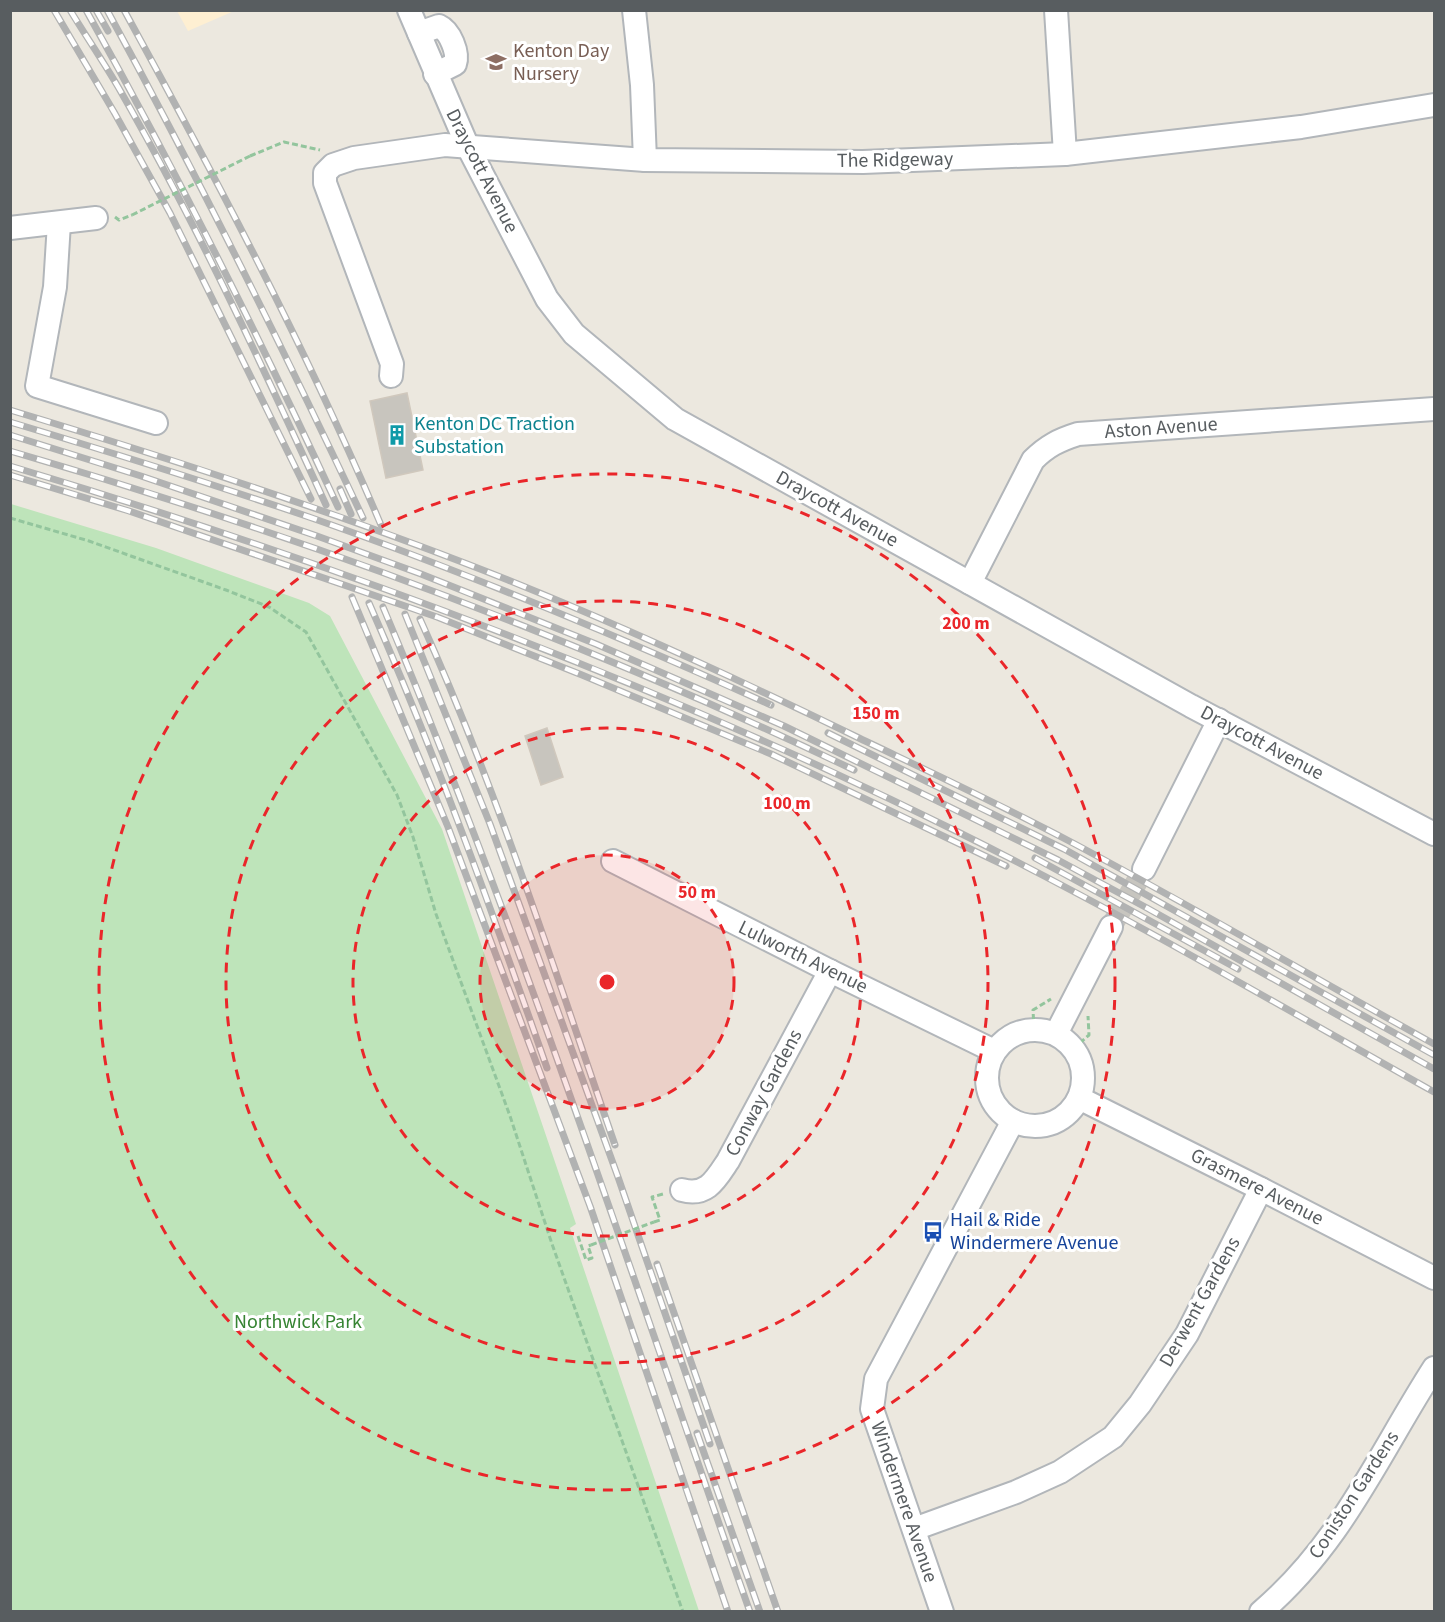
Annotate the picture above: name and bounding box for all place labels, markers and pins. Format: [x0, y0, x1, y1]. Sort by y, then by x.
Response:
place label: Kenton Day Nursery [513, 37, 610, 88]
school or university icon: Kenton Day Nursery [484, 50, 508, 74]
place label: Kenton DC Traction Substation [414, 410, 575, 461]
building icon: Kenton DC Traction Substation [385, 423, 409, 447]
centre of rings [597, 972, 617, 992]
place label: Hail & Ride Windermere Avenue [950, 1206, 1118, 1257]
bus stop icon: Hail & Ride Windermere Avenue [921, 1220, 945, 1244]

